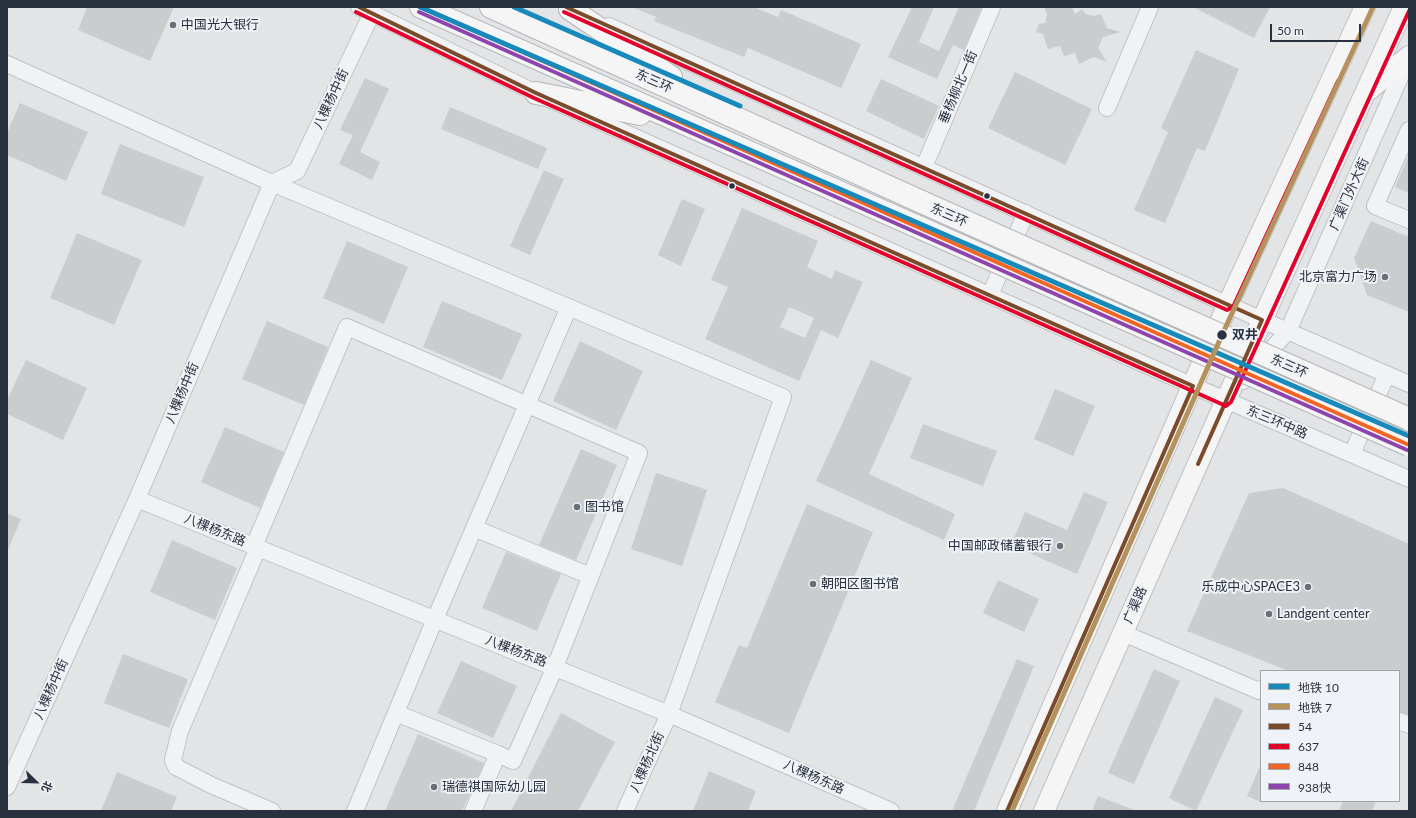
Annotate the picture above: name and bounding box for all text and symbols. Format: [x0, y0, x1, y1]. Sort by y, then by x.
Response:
scale bar [1272, 16, 1363, 42]
place label: 中国光大银行 [181, 17, 259, 33]
marker: 中国光大银行 [168, 20, 178, 30]
text: 50 m [1277, 23, 1304, 38]
street label: 垂杨柳北一街 [936, 48, 980, 126]
street label: 八棵杨中街 [310, 66, 352, 132]
street label: 东三环 [633, 66, 675, 96]
street label: 广渠门外大街 [1326, 155, 1372, 233]
unlabelled marker [727, 181, 737, 191]
unlabelled marker [982, 191, 992, 201]
street label: 东三环 [928, 200, 970, 230]
place label: 北京富力广场 [1299, 269, 1377, 285]
marker: 北京富力广场 [1380, 272, 1390, 282]
place label: 双井 [1232, 327, 1258, 343]
marker: 双井 [1215, 328, 1229, 342]
street label: 东三环 [1268, 351, 1310, 381]
street label: 八棵杨中街 [162, 360, 202, 426]
street label: 东三环中路 [1244, 402, 1310, 442]
place label: 图书馆 [585, 499, 624, 515]
marker: 图书馆 [572, 502, 582, 512]
street label: 八棵杨东路 [182, 511, 248, 549]
place label: 中国邮政储蓄银行 [948, 538, 1052, 554]
marker: 中国邮政储蓄银行 [1055, 541, 1065, 551]
place label: 朝阳区图书馆 [821, 576, 899, 592]
marker: 朝阳区图书馆 [808, 579, 818, 589]
place label: 乐成中心SPACE3 [1201, 579, 1300, 595]
marker: 乐成中心SPACE3 [1303, 582, 1313, 592]
street label: 广渠路 [1120, 584, 1150, 626]
place label: Landgent center [1277, 606, 1370, 622]
marker: Landgent center [1264, 609, 1274, 619]
street label: 八棵杨东路 [483, 632, 549, 670]
street label: 八棵杨中街 [31, 656, 71, 722]
legend [1260, 670, 1400, 802]
text: 地铁 10 [1298, 680, 1339, 695]
text: 地铁 7 [1298, 700, 1332, 715]
text: 54 [1298, 719, 1312, 734]
street label: 八棵杨北街 [627, 729, 667, 795]
text: 637 [1298, 739, 1319, 754]
street label: 八棵杨东路 [781, 757, 847, 797]
text: 848 [1298, 759, 1319, 774]
north arrow [16, 762, 56, 802]
text: 北 [39, 779, 56, 794]
place label: 瑞德祺国际幼儿园 [442, 779, 546, 795]
text: 938快 [1298, 780, 1331, 795]
marker: 瑞德祺国际幼儿园 [429, 782, 439, 792]

